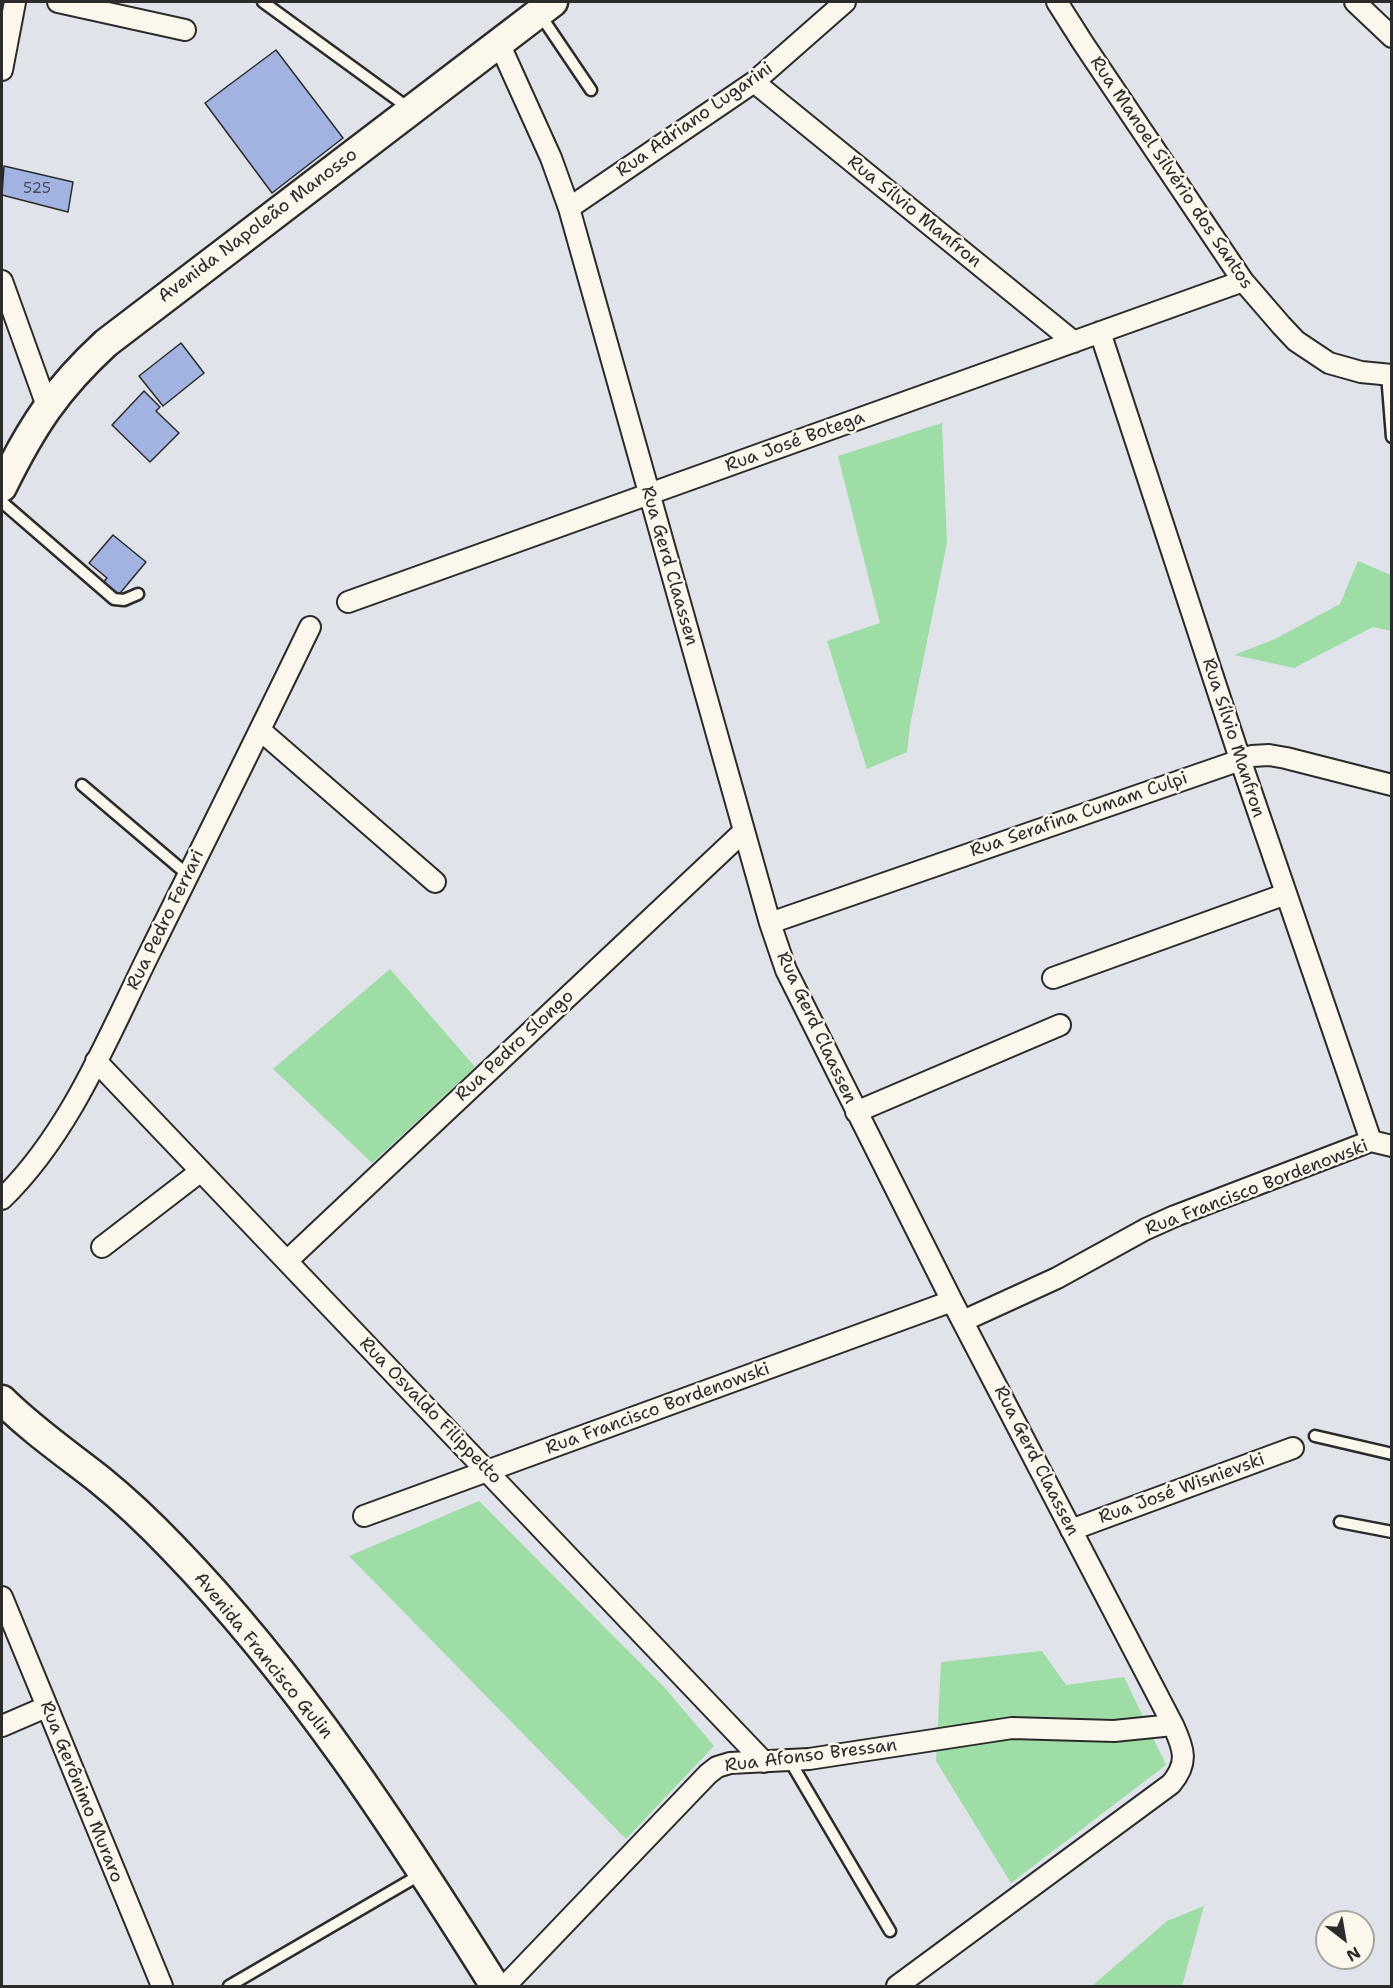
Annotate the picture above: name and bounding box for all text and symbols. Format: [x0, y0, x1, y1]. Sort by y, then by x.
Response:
street label: Rua Manoel Silvério dos Santos [1085, 53, 1257, 293]
street label: Rua Adriano Lugarini [613, 58, 777, 182]
street label: Avenida Napoleão Manosso [154, 144, 362, 308]
street label: Rua Sílvio Manfron [843, 151, 985, 273]
house number: 525 [23, 180, 51, 198]
street label: Rua José Botega [722, 407, 868, 477]
street label: Rua Gerd Claassen [636, 484, 702, 648]
street label: Rua Sílvio Manfron [1197, 656, 1269, 820]
street label: Rua Serafina Cumam Culpi [967, 768, 1191, 862]
street label: Rua Pedro Ferrari [123, 846, 209, 994]
street label: Rua Gerd Claassen [771, 949, 861, 1107]
street label: Rua Pedro Slongo [451, 986, 579, 1106]
street label: Rua Francisco Bordenowski [1143, 1135, 1371, 1241]
street label: Rua Osvaldo Filippetto [354, 1333, 506, 1489]
street label: Rua Francisco Bordenowski [543, 1358, 773, 1460]
street label: Rua Gerd Claassen [989, 1383, 1083, 1539]
street label: Rua José Wisnievski [1096, 1449, 1268, 1529]
street label: Avenida Francisco Gulin [189, 1568, 337, 1744]
street label: Rua Gerônimo Muraro [35, 1698, 127, 1886]
street label: Rua Afonso Bressan [724, 1735, 898, 1777]
north arrow [1315, 1910, 1375, 1970]
text: N [1343, 1942, 1364, 1966]

